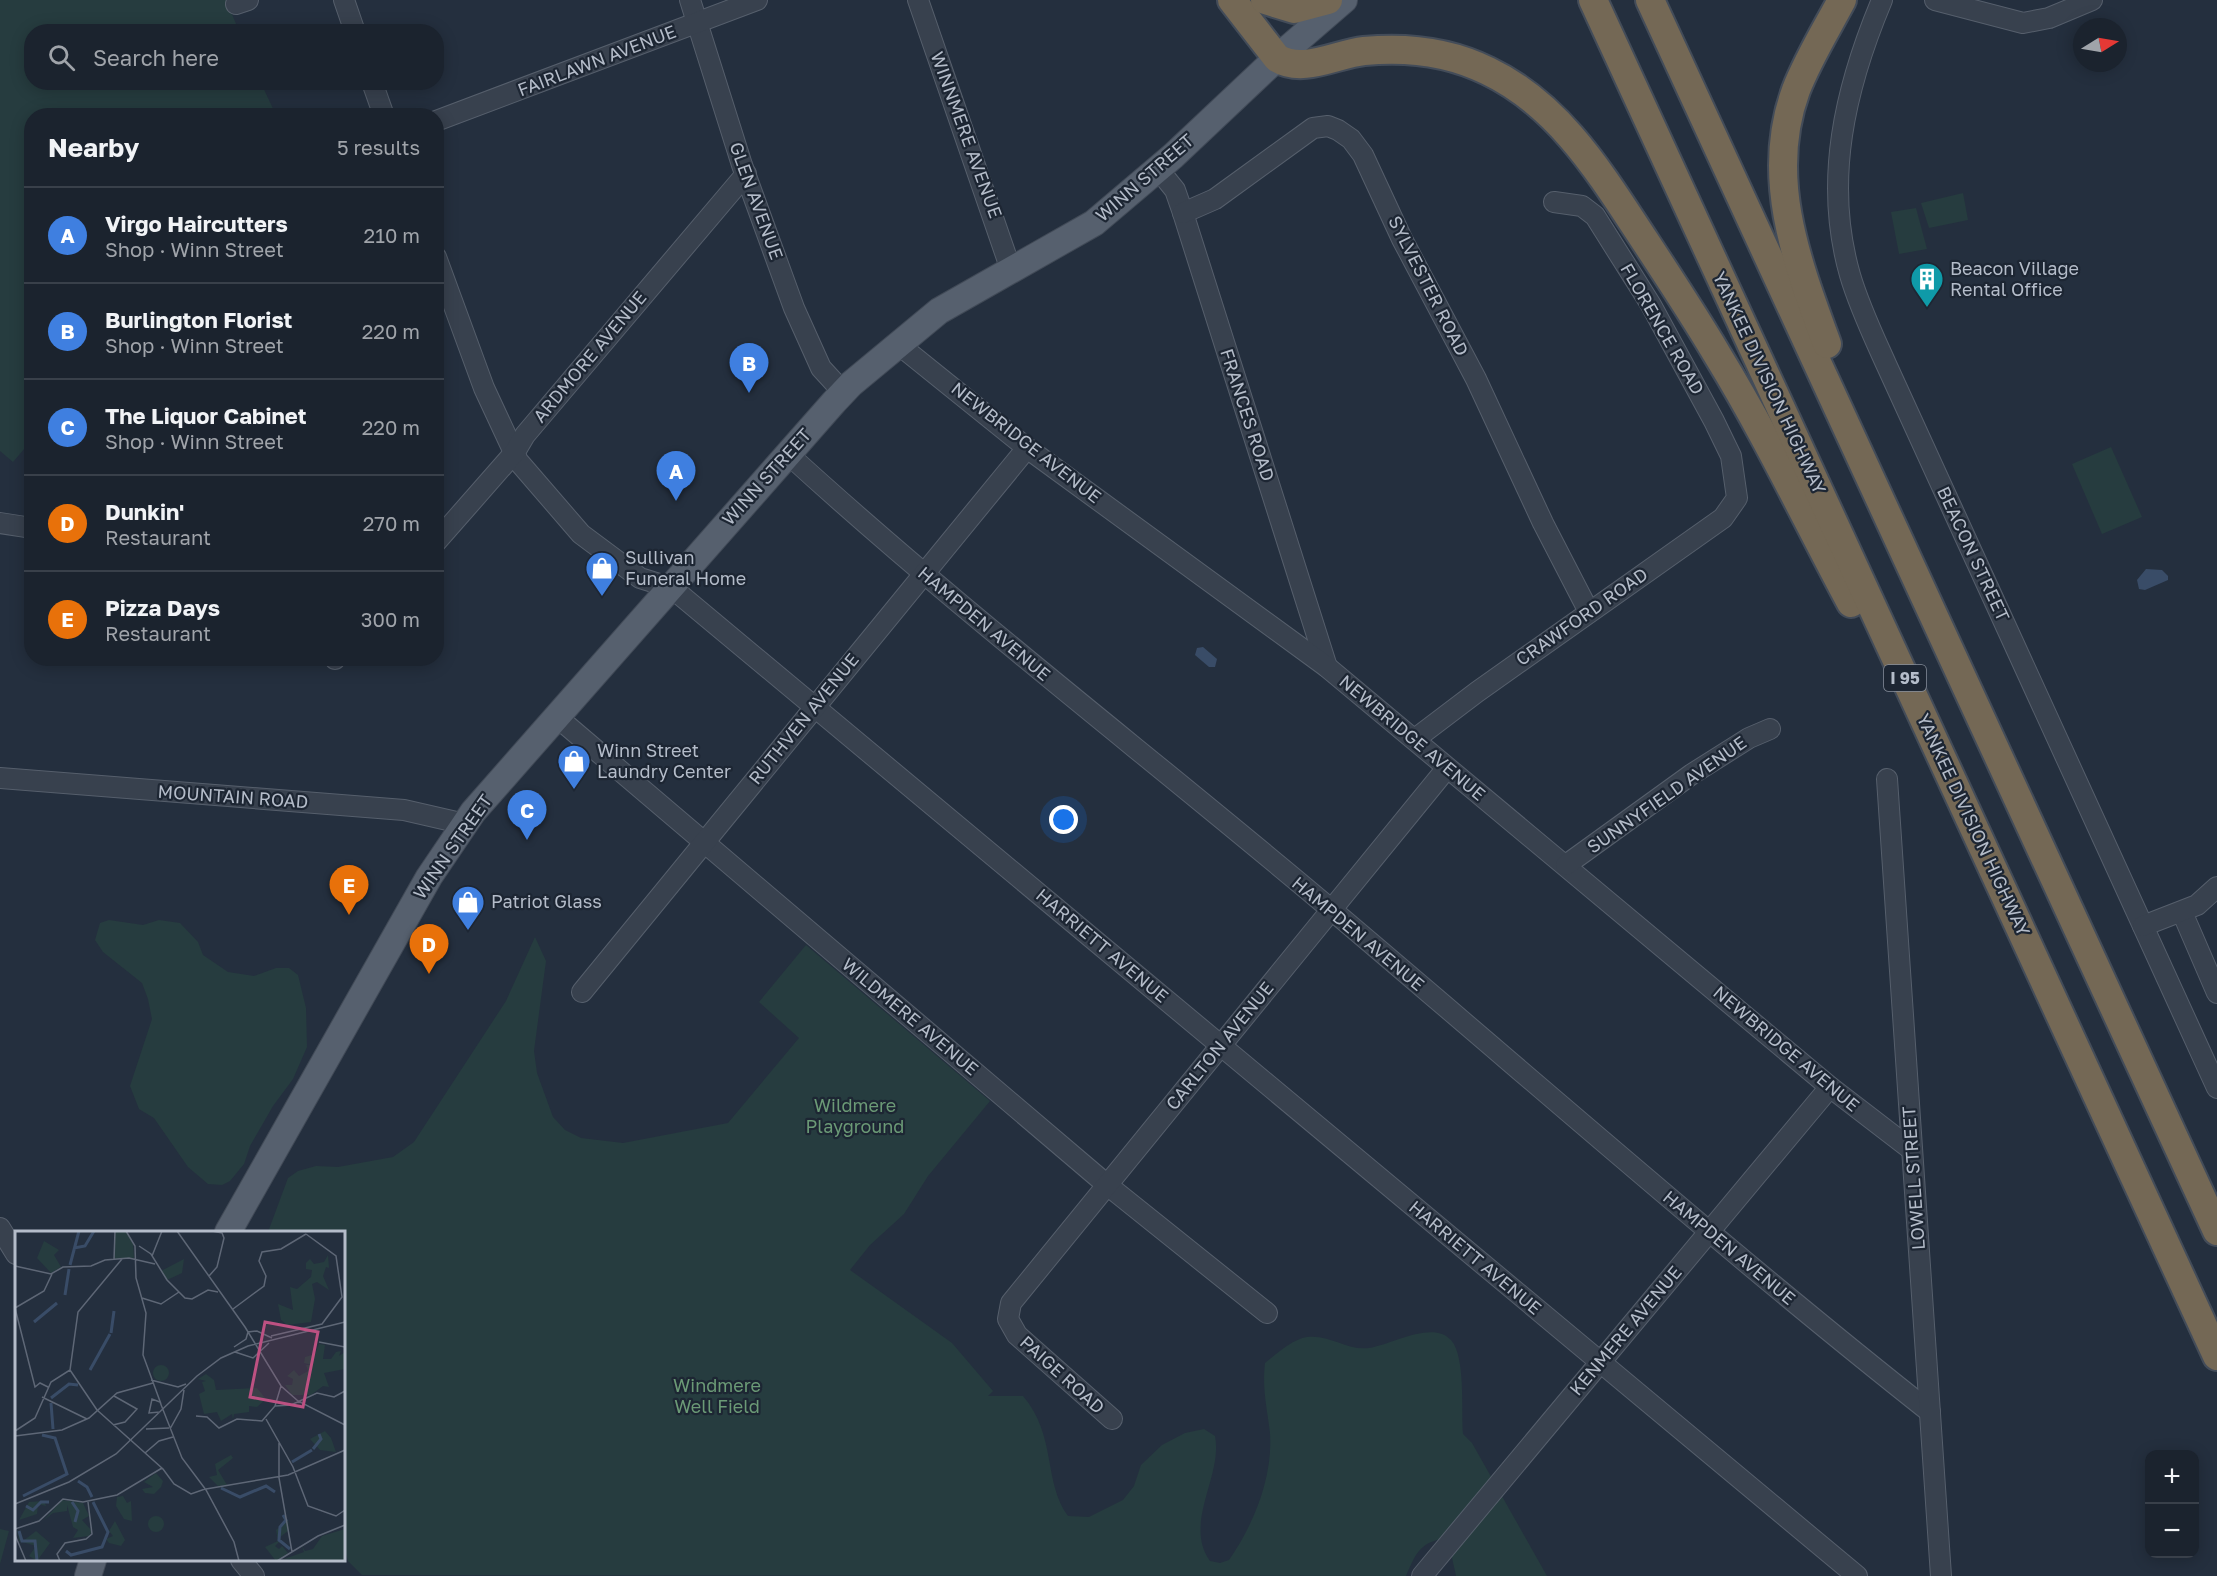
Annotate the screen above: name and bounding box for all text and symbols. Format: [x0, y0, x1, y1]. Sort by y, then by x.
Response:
north arrow [2073, 18, 2127, 72]
street label: FAIRLAWN AVENUE [514, 20, 679, 100]
search box [24, 24, 444, 90]
icon: search [45, 41, 78, 74]
text: Search here [93, 44, 219, 71]
street label: WINNMERE AVENUE [927, 48, 1007, 221]
street label: WINN STREET [1091, 129, 1198, 226]
text: Nearby [48, 132, 139, 163]
text: 5 results [337, 135, 420, 159]
street label: GLEN AVENUE [726, 139, 788, 262]
text: Virgo Haircutters [105, 210, 288, 237]
street label: SYLVESTER ROAD [1384, 212, 1474, 359]
text: A [60, 223, 75, 247]
text: 210 m [364, 223, 420, 247]
text: Shop · Winn Street [105, 237, 284, 261]
place label: Beacon Village Rental Office [1950, 257, 2079, 300]
street label: FLORENCE ROAD [1616, 259, 1709, 398]
building icon: Beacon Village Rental Office [1909, 261, 1945, 308]
street label: YANKEE DIVISION HIGHWAY [1709, 268, 1831, 498]
street label: ARDMORE AVENUE [528, 286, 651, 427]
text: Burlington Florist [105, 306, 292, 333]
text: B [60, 319, 75, 343]
text: 220 m [362, 319, 420, 343]
text: Shop · Winn Street [105, 333, 284, 357]
pin: B [730, 344, 768, 393]
street label: FRANCES ROAD [1216, 346, 1280, 484]
street label: NEWBRIDGE AVENUE [947, 377, 1106, 508]
text: The Liquor Cabinet [105, 402, 306, 429]
text: C [60, 415, 75, 439]
text: 220 m [362, 415, 420, 439]
street label: WINN STREET [717, 423, 816, 529]
text: Shop · Winn Street [105, 429, 284, 453]
pin: A [656, 452, 696, 501]
street label: BEACON STREET [1933, 483, 2015, 625]
text: Dunkin' [105, 498, 184, 525]
text: D [60, 511, 75, 535]
text: 270 m [363, 511, 420, 535]
text: Restaurant [105, 525, 211, 549]
place label: Sullivan Funeral Home [625, 546, 746, 589]
shop icon: Sullivan Funeral Home [584, 550, 620, 597]
street label: HAMPDEN AVENUE [914, 561, 1055, 685]
street label: CRAWFORD ROAD [1511, 562, 1652, 670]
text: Pizza Days [105, 594, 220, 621]
text: E [61, 607, 74, 631]
text: 300 m [361, 607, 420, 631]
text: Restaurant [105, 621, 211, 645]
street label: RUTHVEN AVENUE [744, 648, 863, 788]
road number: I 95 [1884, 665, 1926, 691]
street label: NEWBRIDGE AVENUE [1335, 670, 1490, 805]
street label: YANKEE DIVISION HIGHWAY [1913, 710, 2035, 940]
street label: SUNNYFIELD AVENUE [1582, 731, 1750, 858]
place label: Winn Street Laundry Center [597, 739, 731, 782]
shop icon: Winn Street Laundry Center [556, 743, 592, 790]
street label: MOUNTAIN ROAD [157, 780, 309, 812]
street label: WINN STREET [408, 790, 496, 903]
pin: C [508, 790, 546, 840]
your location [1049, 805, 1078, 834]
pin: E [330, 866, 368, 915]
street label: HAMPDEN AVENUE [1288, 871, 1429, 995]
shop icon: Patriot Glass [450, 884, 486, 931]
street label: HARRIETT AVENUE [1032, 884, 1173, 1007]
place label: Patriot Glass [491, 890, 602, 912]
pin: D [410, 924, 448, 974]
street label: WILDMERE AVENUE [838, 953, 983, 1080]
street label: CARLTON AVENUE [1161, 977, 1278, 1114]
street label: NEWBRIDGE AVENUE [1709, 981, 1864, 1116]
park label: Wildmere Playground [806, 1094, 904, 1137]
street label: LOWELL STREET [1897, 1105, 1929, 1251]
street label: HAMPDEN AVENUE [1659, 1185, 1800, 1309]
street label: HARRIETT AVENUE [1405, 1196, 1546, 1319]
inset map [15, 1231, 345, 1561]
street label: KENMERE AVENUE [1565, 1261, 1686, 1400]
street label: PAIGE ROAD [1016, 1331, 1109, 1418]
park label: Windmere Well Field [673, 1374, 761, 1417]
map controls [2145, 1450, 2199, 1558]
button: + [2145, 1450, 2199, 1504]
button: − [2145, 1504, 2199, 1558]

